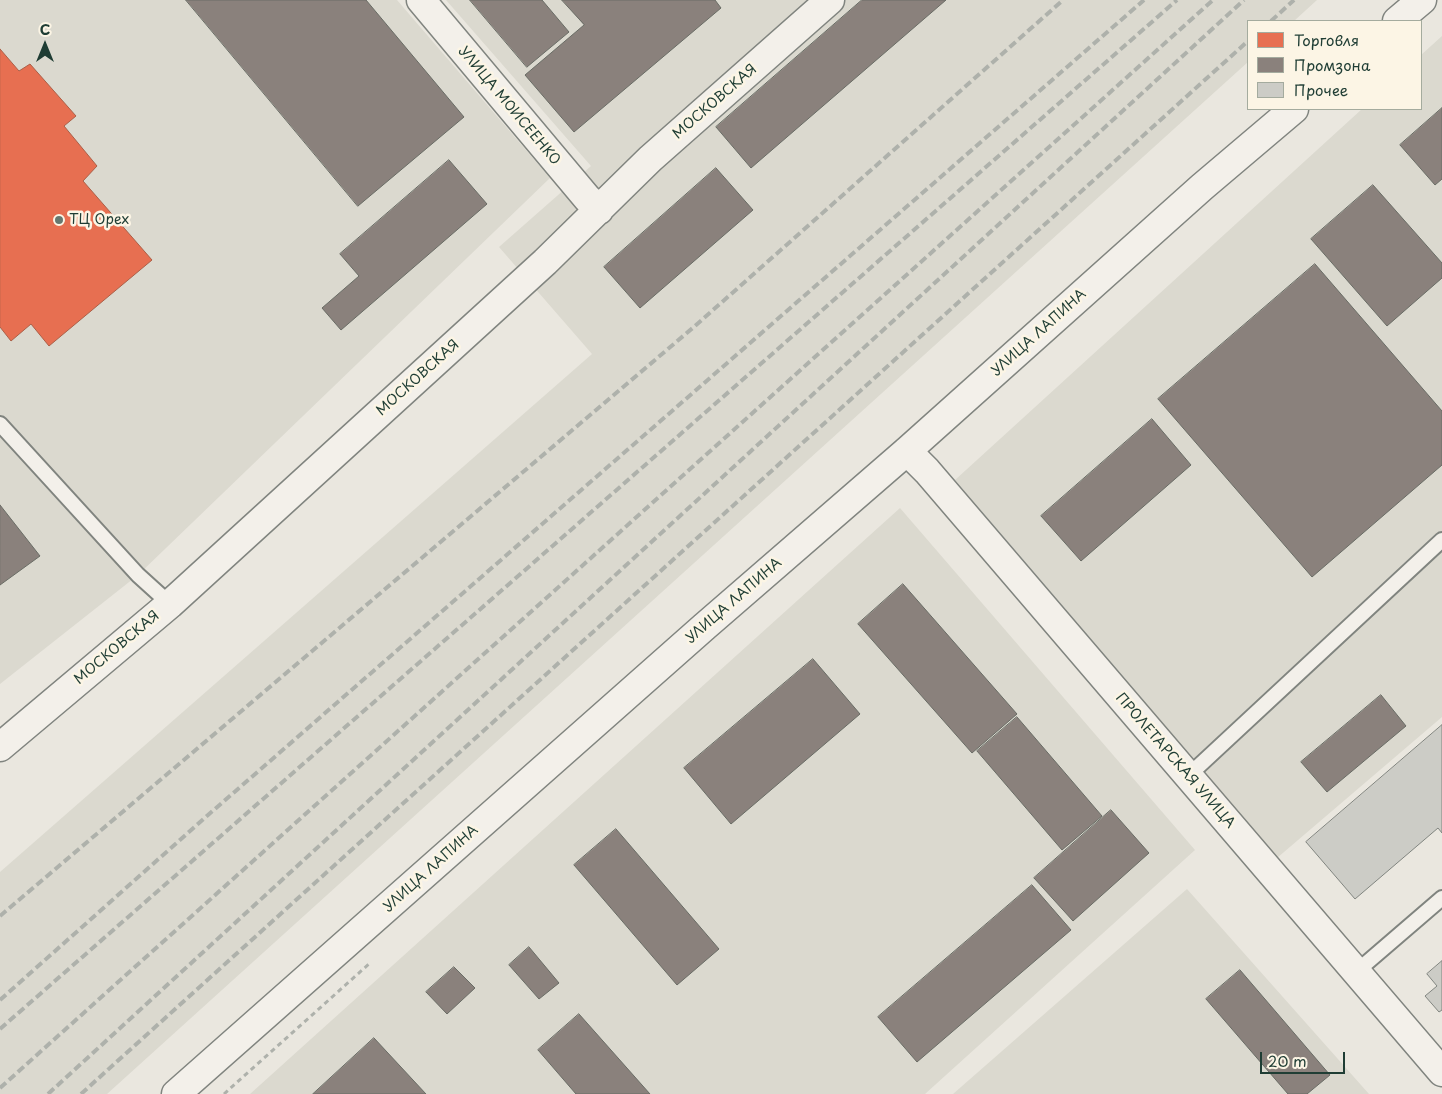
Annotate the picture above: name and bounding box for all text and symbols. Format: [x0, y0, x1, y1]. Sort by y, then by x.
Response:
text: С [40, 19, 50, 40]
north arrow [20, 20, 70, 70]
legend [1247, 20, 1422, 110]
text: Торговля [1294, 28, 1359, 51]
street label: УЛИЦА МОИСЕЕНКО [455, 43, 563, 169]
text: Промзона [1294, 53, 1370, 76]
street label: МОСКОВСКАЯ [670, 61, 760, 143]
text: Прочее [1294, 78, 1348, 101]
place label: ТЦ Орех [69, 212, 129, 228]
marker: ТЦ Орех [53, 214, 65, 226]
street label: УЛИЦА ЛАПИНА [988, 286, 1090, 380]
street label: МОСКОВСКАЯ [373, 336, 463, 420]
street label: УЛИЦА ЛАПИНА [683, 555, 785, 647]
street label: МОСКОВСКАЯ [71, 608, 163, 688]
street label: ПРОЛЕТАРСКАЯ УЛИЦА [1112, 690, 1238, 832]
street label: УЛИЦА ЛАПИНА [380, 822, 482, 916]
scale bar [1262, 1042, 1347, 1074]
text: 20 m [1268, 1049, 1307, 1072]

